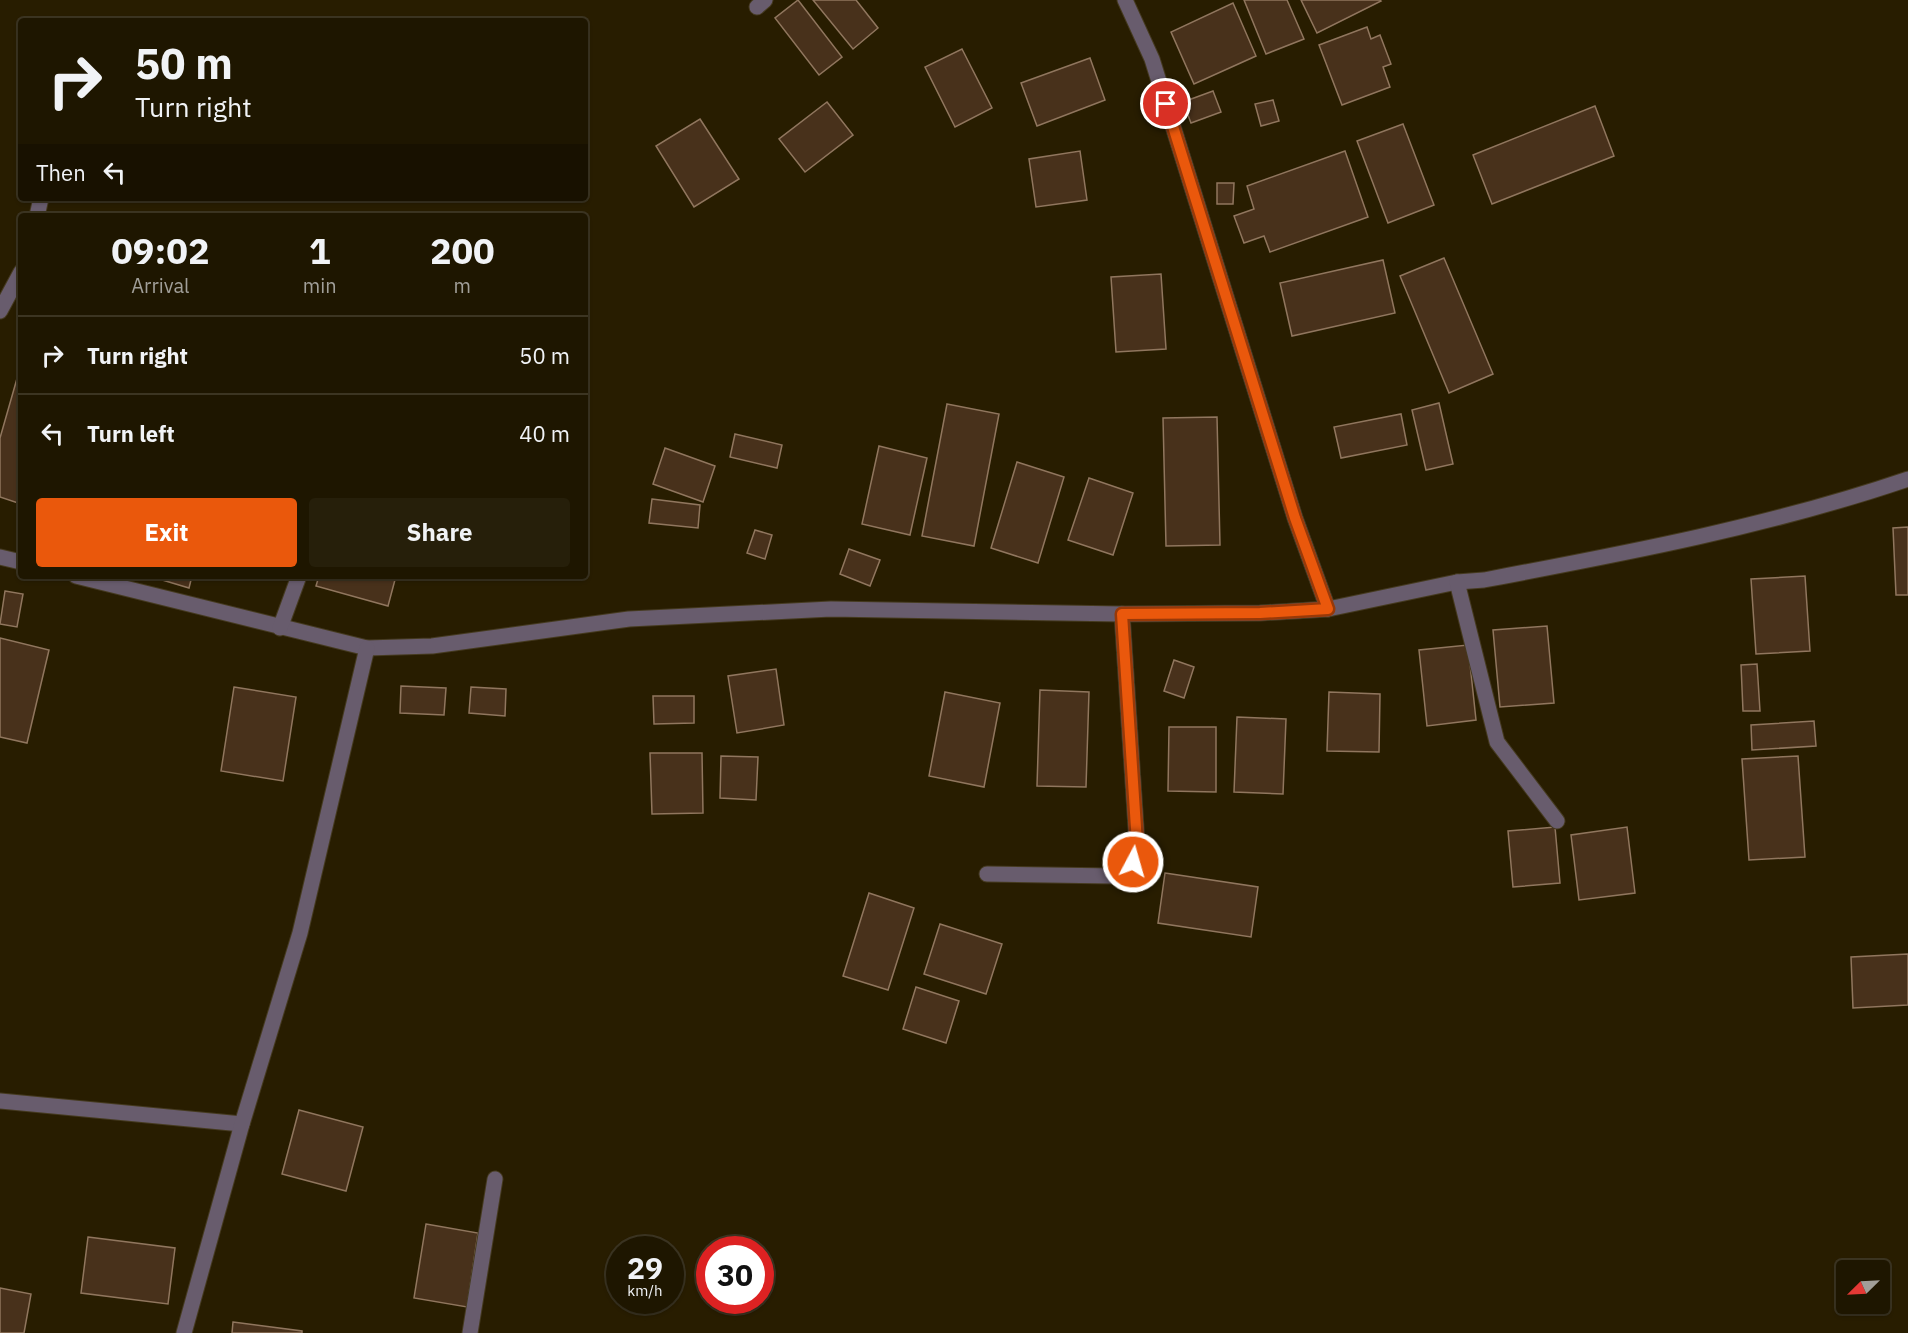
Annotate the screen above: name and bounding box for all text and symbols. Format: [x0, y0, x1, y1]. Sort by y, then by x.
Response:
text: 50 m [135, 36, 233, 91]
icon: right [36, 42, 114, 120]
pin [1140, 78, 1191, 129]
icon: arrive [1149, 87, 1182, 120]
text: Turn right [135, 89, 252, 124]
icon: left [98, 156, 131, 189]
text: Then [36, 158, 86, 187]
text: 09:02 [111, 227, 210, 274]
text: 1 [309, 227, 331, 274]
text: 200 [430, 227, 495, 274]
text: Arrival [131, 272, 190, 299]
text: min [303, 272, 337, 299]
text: m [454, 272, 471, 299]
icon: right [36, 339, 69, 372]
text: Turn right [87, 341, 188, 370]
text: 50 m [519, 341, 570, 370]
icon: left [36, 417, 69, 450]
text: Turn left [87, 419, 175, 448]
text: 40 m [519, 419, 570, 448]
button: Exit [36, 498, 297, 567]
button: Share [309, 498, 570, 567]
position arrow [1101, 830, 1165, 894]
speed limit sign: 30 [696, 1236, 774, 1314]
text: 29 [627, 1248, 663, 1287]
north arrow [1836, 1260, 1890, 1314]
map controls [1836, 1260, 1890, 1314]
text: km/h [627, 1281, 663, 1300]

